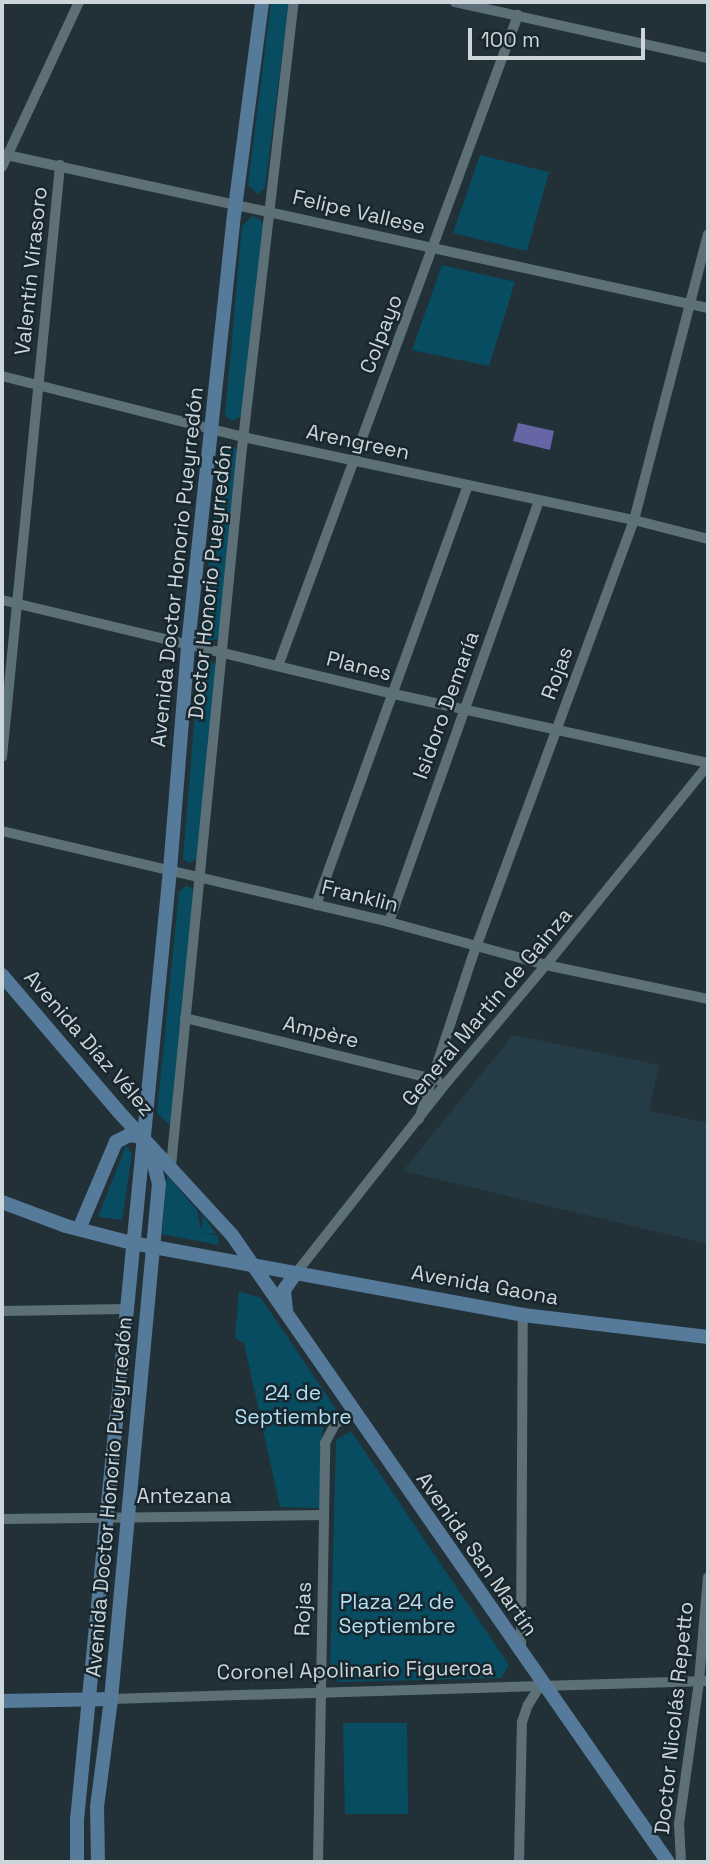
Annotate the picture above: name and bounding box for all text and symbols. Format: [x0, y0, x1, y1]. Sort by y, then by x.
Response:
scale bar [472, 14, 649, 58]
text: 100 m [481, 26, 540, 53]
street label: Felipe Vallese [290, 184, 428, 240]
street label: Valentín Virasoro [10, 185, 52, 357]
street label: Colpayo [354, 291, 408, 377]
street label: Avenida Doctor Honorio Pueyrredón [146, 386, 208, 748]
street label: Arengreen [304, 419, 412, 465]
street label: Doctor Honorio Pueyrredón [183, 443, 237, 721]
street label: Isidoro Demaría [408, 628, 484, 782]
street label: Rojas [536, 643, 578, 703]
street label: Planes [324, 646, 394, 686]
street label: Franklin [319, 874, 401, 918]
street label: General Martín de Gainza [397, 903, 577, 1111]
street label: Avenida Díaz Vélez [19, 965, 159, 1121]
street label: Ampère [280, 1010, 362, 1054]
street label: Avenida Gaona [410, 1260, 560, 1310]
street label: Avenida Doctor Honorio Pueyrredón [81, 1316, 137, 1678]
park label: 24 de Septiembre [234, 1380, 352, 1430]
street label: Avenida San Martín [411, 1467, 543, 1641]
street label: Antezana [136, 1483, 232, 1509]
street label: Rojas [289, 1581, 317, 1637]
park label: Plaza 24 de Septiembre [338, 1589, 456, 1639]
street label: Doctor Nicolás Repetto [649, 1600, 699, 1836]
street label: Coronel Apolinario Figueroa [216, 1655, 494, 1685]

